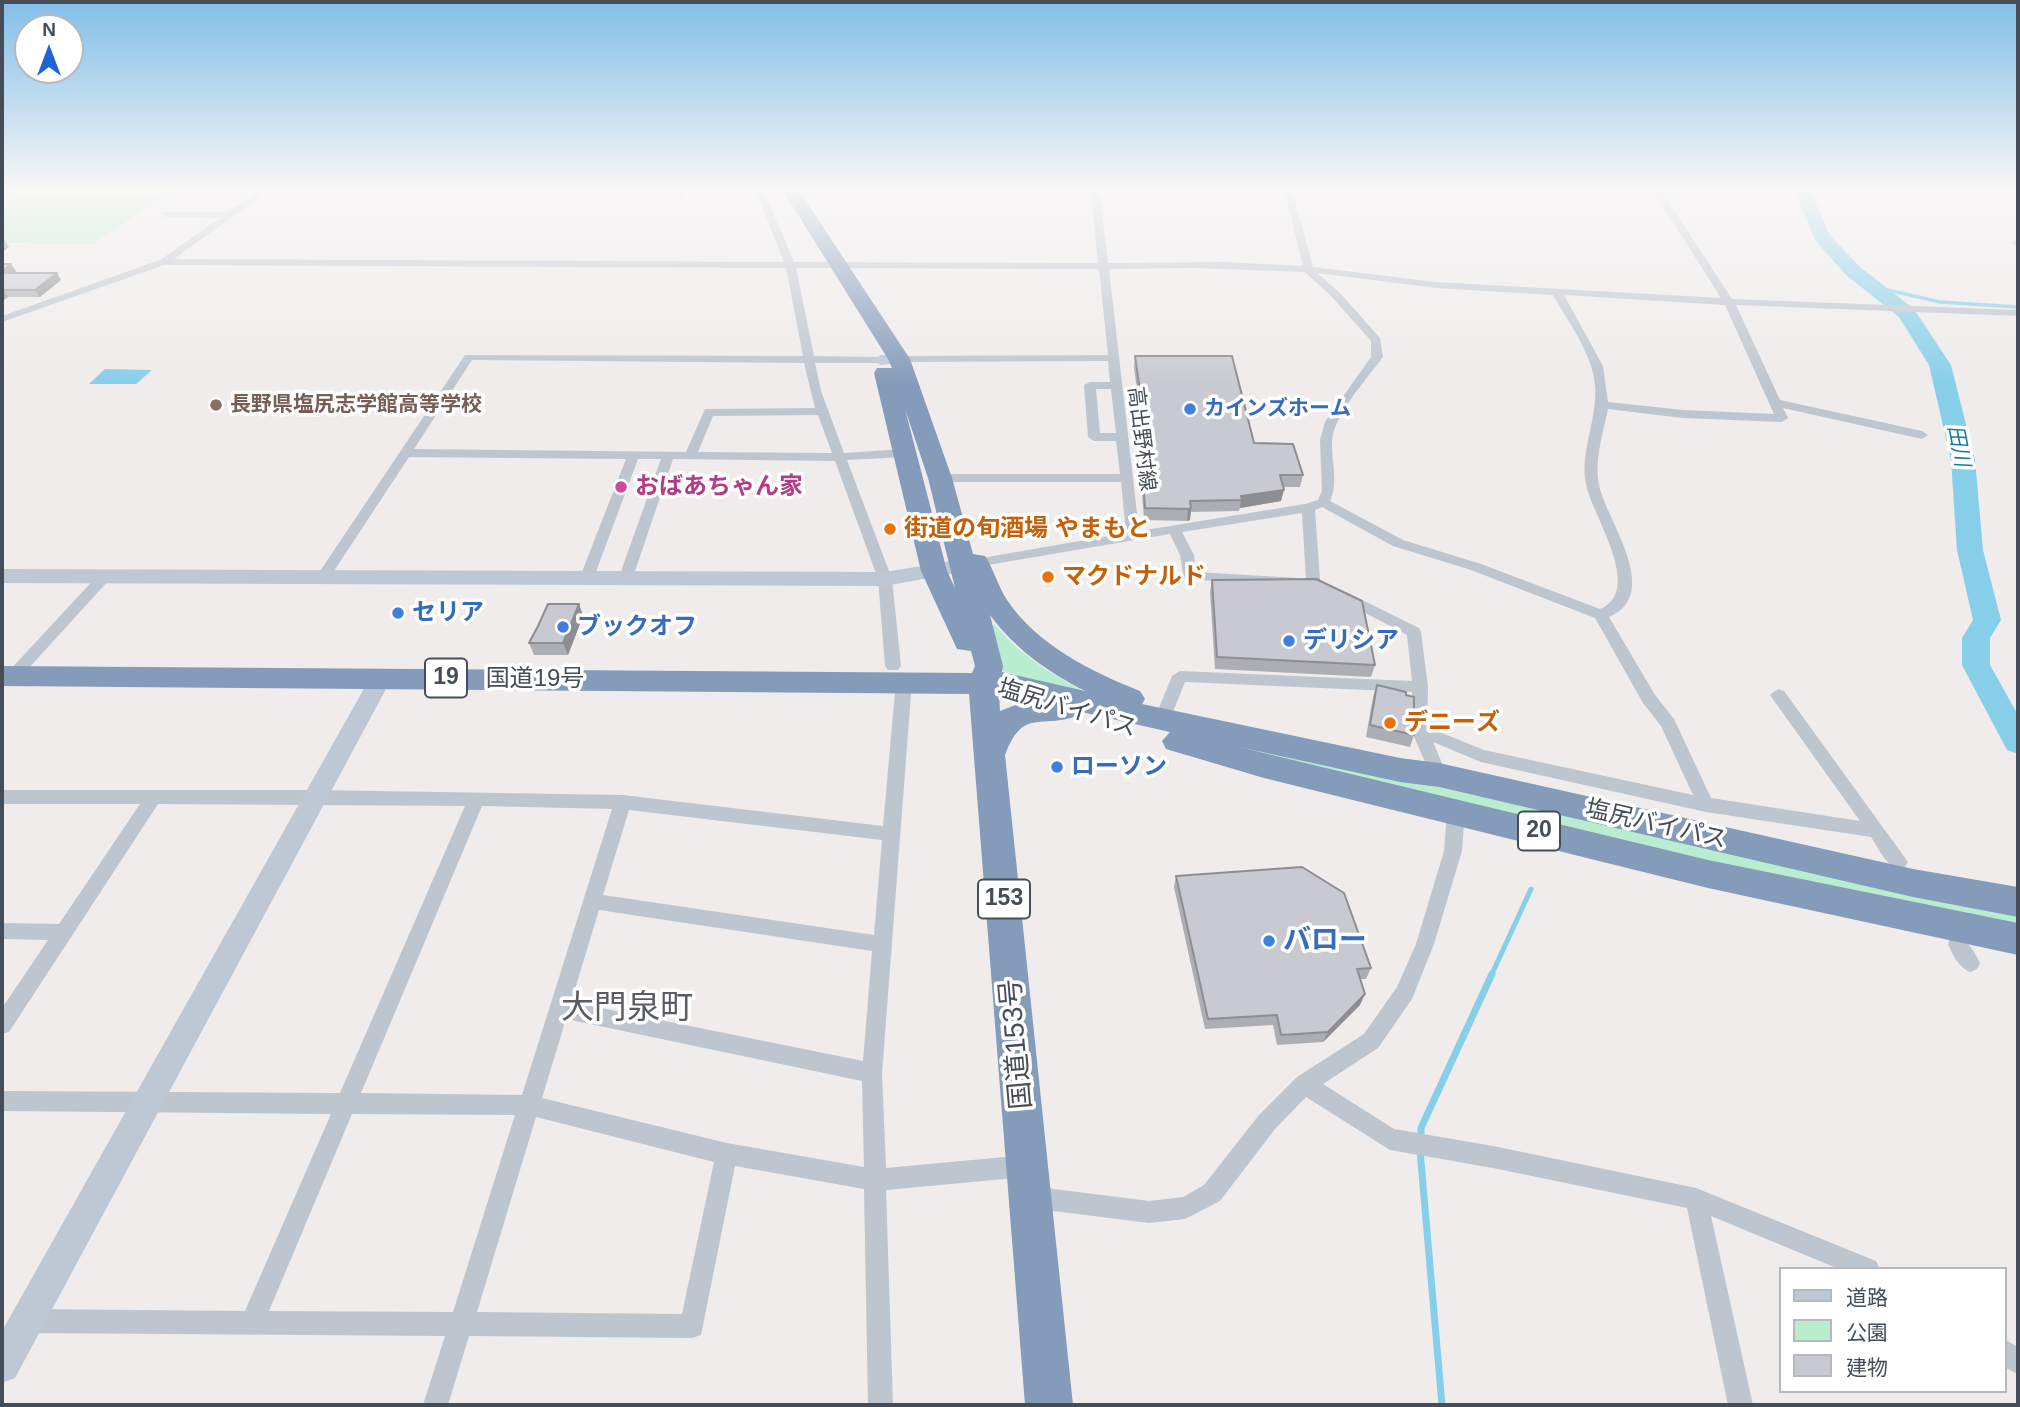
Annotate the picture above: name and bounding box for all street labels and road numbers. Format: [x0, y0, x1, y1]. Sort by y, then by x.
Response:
street label: 高出野村線 [1122, 385, 1160, 493]
road number: 19 [425, 658, 467, 698]
street label: 国道19号 [486, 665, 584, 693]
street label: 塩尻バイパス [994, 674, 1140, 744]
street label: 塩尻バイパス [1583, 795, 1729, 855]
road number: 20 [1518, 811, 1560, 850]
road number: 153 [978, 879, 1030, 918]
street label: 国道153号 [995, 977, 1039, 1111]

